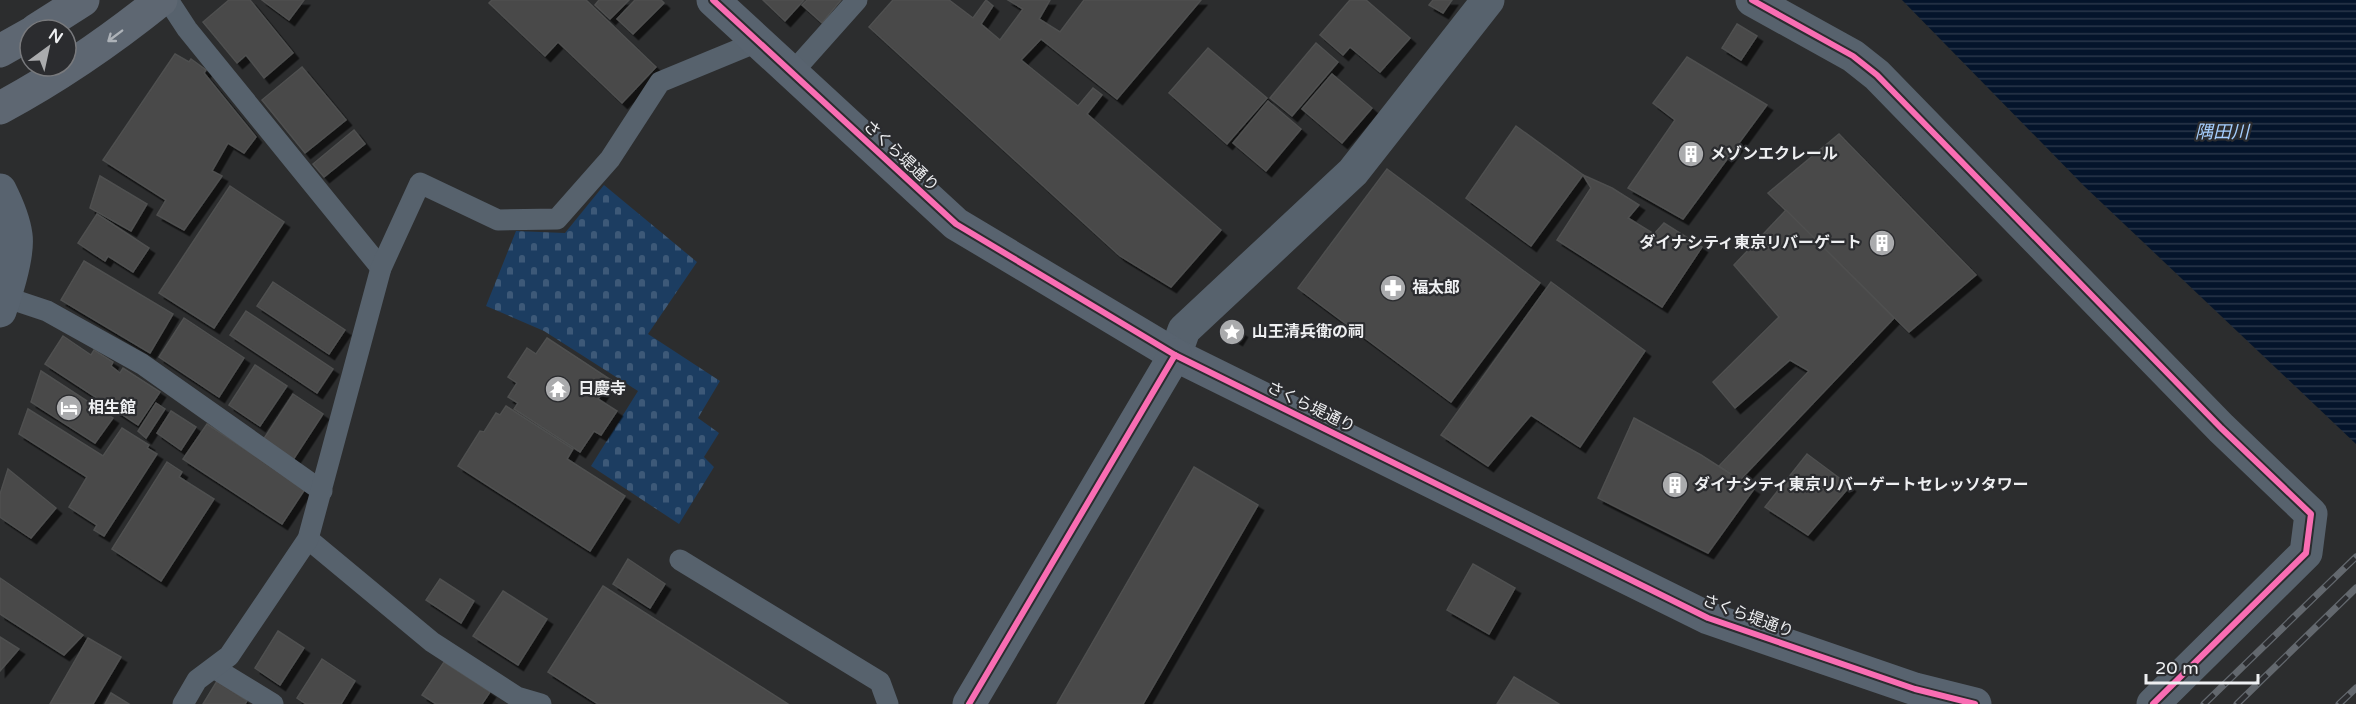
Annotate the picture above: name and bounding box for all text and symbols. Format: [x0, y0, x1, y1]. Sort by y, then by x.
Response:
north arrow [18, 18, 78, 78]
text: N [45, 24, 66, 48]
one-way arrow [107, 30, 123, 43]
street label: さくら堤通り [859, 116, 943, 196]
water label: 隅田川 [2195, 121, 2251, 143]
building icon: メゾンエクレール [1676, 139, 1706, 169]
place label: メゾンエクレール [1710, 144, 1838, 164]
building icon: ダイナシティ東京リバーゲート [1867, 228, 1897, 258]
place label: ダイナシティ東京リバーゲート [1639, 233, 1862, 253]
pharmacy icon: 福太郎 [1378, 273, 1408, 303]
place label: 福太郎 [1412, 278, 1460, 298]
place icon: 山王清兵衛の祠 [1217, 317, 1247, 347]
place label: 山王清兵衛の祠 [1252, 322, 1364, 342]
temple icon: 日慶寺 [543, 374, 573, 404]
street label: さくら堤通り [1263, 377, 1359, 437]
place label: 日慶寺 [578, 379, 626, 399]
hotel icon: 相生館 [54, 393, 84, 423]
place label: 相生館 [88, 398, 136, 418]
building icon: ダイナシティ東京リバーゲートセレッソタワー [1660, 470, 1690, 500]
place label: ダイナシティ東京リバーゲートセレッソタワー [1694, 475, 2029, 495]
street label: さくら堤通り [1699, 590, 1797, 642]
scale bar [2146, 647, 2258, 685]
text: 20 m [2155, 657, 2199, 679]

